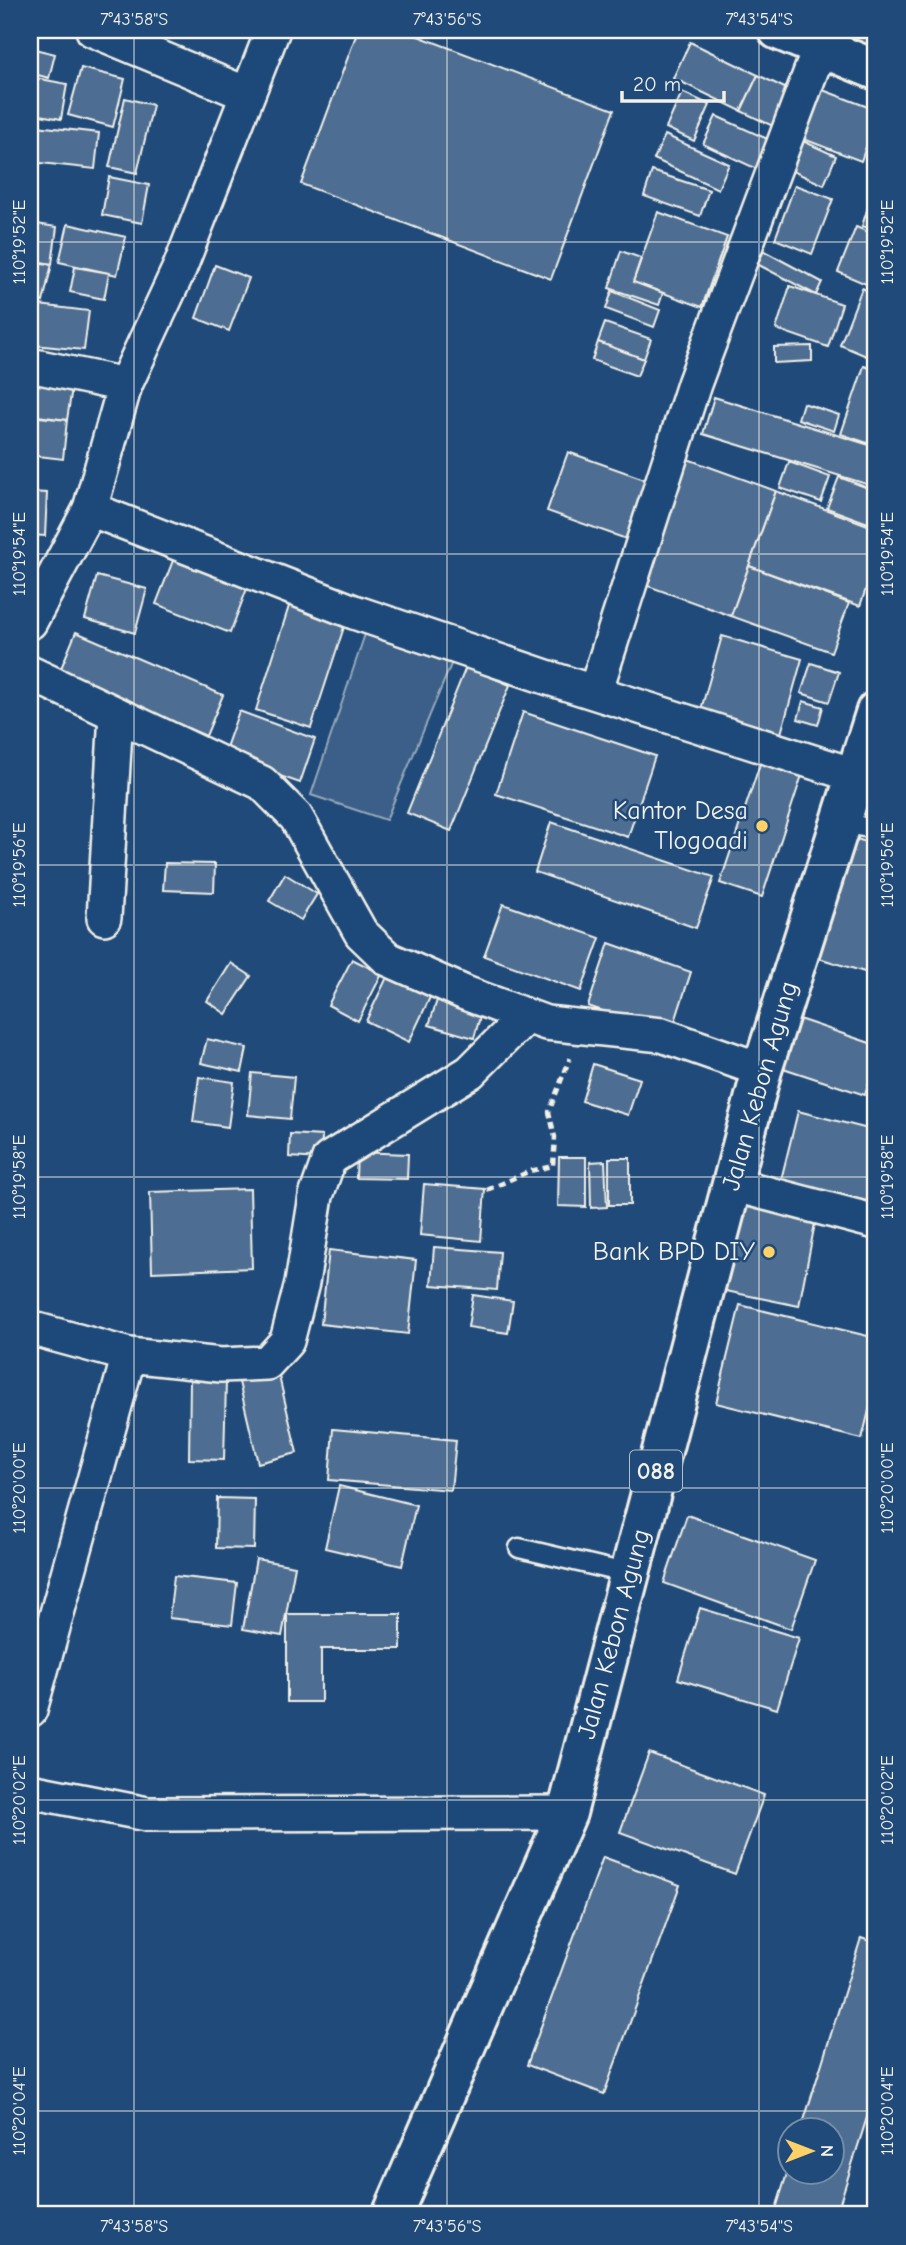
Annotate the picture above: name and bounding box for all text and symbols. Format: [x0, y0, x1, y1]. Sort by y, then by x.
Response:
text: 7°43'58"S [100, 9, 168, 30]
text: 7°43'56"S [413, 9, 481, 30]
text: 7°43'54"S [725, 9, 793, 30]
scale bar [622, 60, 724, 104]
text: 20 m [633, 72, 681, 96]
text: 110°19'52"E [9, 199, 30, 284]
text: 110°19'52"E [877, 199, 898, 284]
text: 110°19'54"E [9, 512, 30, 596]
text: 110°19'54"E [877, 512, 898, 596]
place label: Kantor Desa Tlogoadi [613, 796, 748, 856]
marker: Kantor Desa Tlogoadi [754, 818, 770, 834]
text: 110°19'56"E [9, 822, 30, 908]
text: 110°19'56"E [877, 822, 898, 908]
street label: Jalan Kebon Agung [716, 978, 804, 1194]
text: 110°19'58"E [9, 1135, 30, 1219]
text: 110°19'58"E [877, 1135, 898, 1219]
place label: Bank BPD DIY [593, 1237, 756, 1267]
marker: Bank BPD DIY [761, 1244, 777, 1260]
text: 110°20'00"E [9, 1442, 30, 1534]
text: 110°20'00"E [877, 1442, 898, 1534]
road number: 088 [630, 1450, 682, 1492]
street label: Jalan Kebon Agung [572, 1526, 656, 1742]
text: 110°20'02"E [9, 1755, 30, 1845]
text: 110°20'02"E [877, 1755, 898, 1845]
text: 110°20'04"E [9, 2066, 30, 2156]
text: 110°20'04"E [877, 2066, 898, 2156]
north arrow [776, 2116, 846, 2186]
text: N [816, 2145, 838, 2157]
text: 7°43'58"S [100, 2216, 168, 2237]
text: 7°43'56"S [413, 2216, 481, 2237]
text: 7°43'54"S [725, 2216, 793, 2237]

